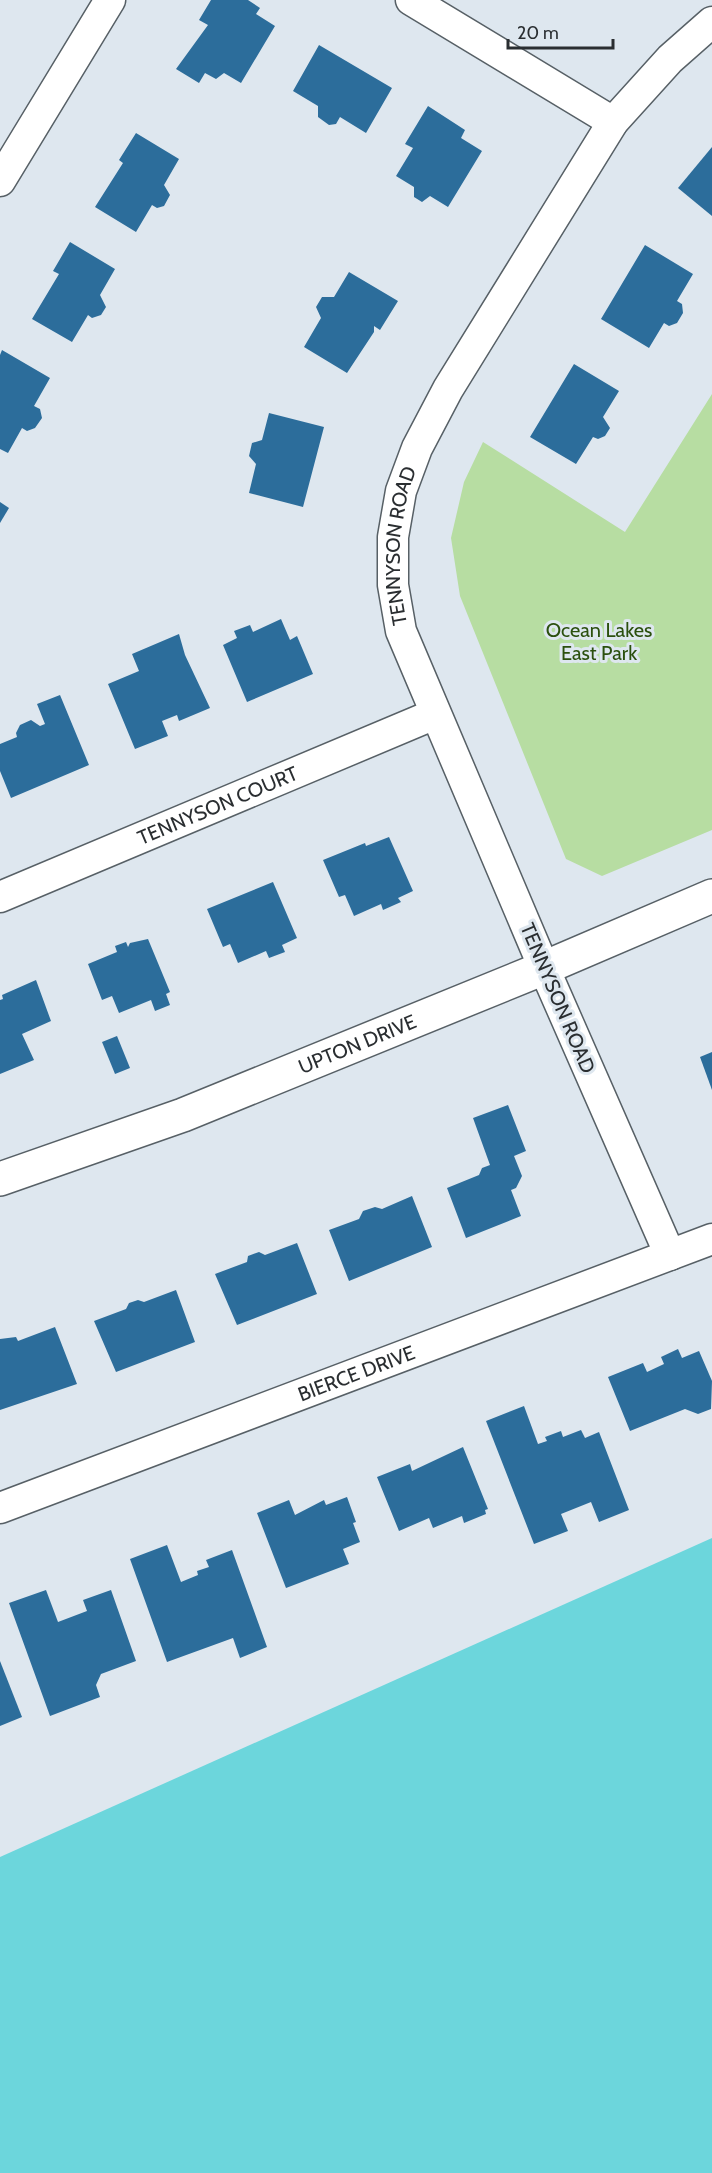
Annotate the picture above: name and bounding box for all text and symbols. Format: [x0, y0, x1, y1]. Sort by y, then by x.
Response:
scale bar [508, 12, 613, 50]
text: 20 m [517, 22, 559, 44]
street label: TENNYSON ROAD [381, 463, 421, 627]
park label: Ocean Lakes East Park [546, 618, 652, 665]
street label: TENNYSON COURT [134, 761, 301, 850]
street label: TENNYSON ROAD [516, 919, 600, 1077]
street label: UPTON DRIVE [295, 1009, 420, 1079]
street label: BIERCE DRIVE [295, 1340, 418, 1406]

